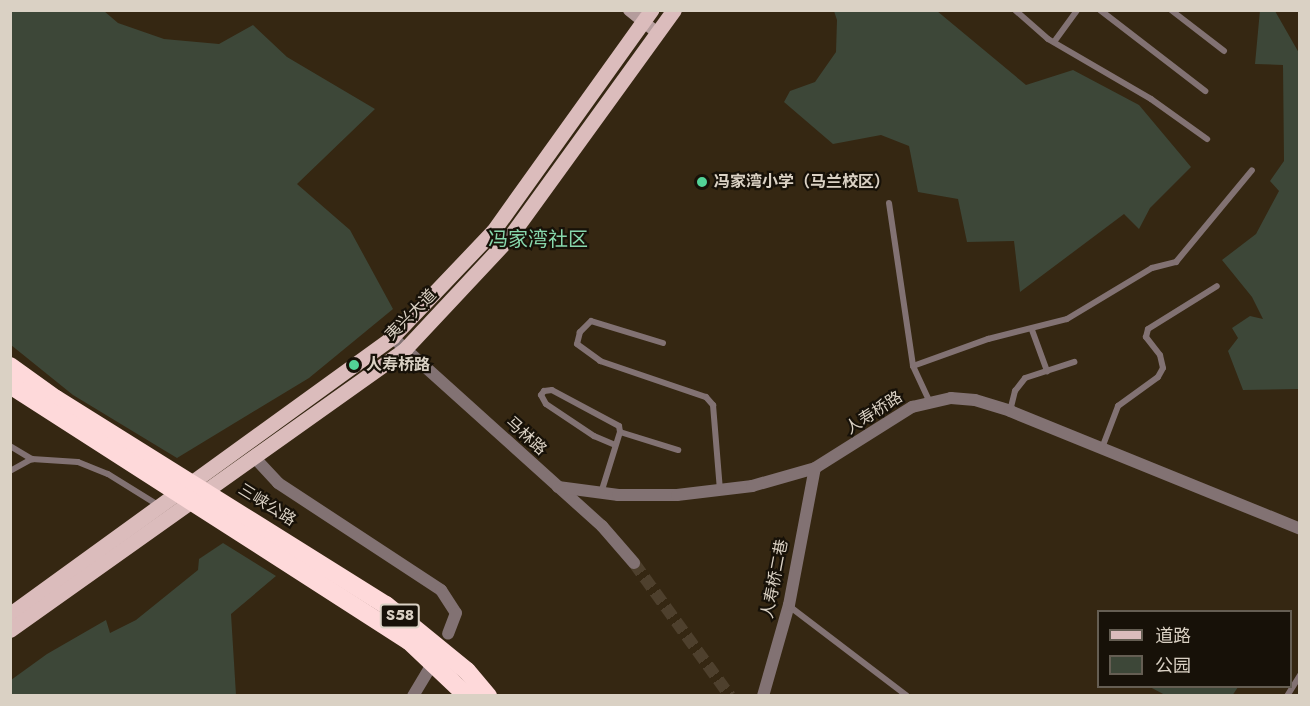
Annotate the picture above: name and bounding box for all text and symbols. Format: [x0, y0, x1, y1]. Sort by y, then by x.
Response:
place label: 冯家湾小学（马兰校区） [714, 172, 890, 192]
marker: 冯家湾小学（马兰校区） [695, 175, 709, 189]
district label: 冯家湾社区 [488, 227, 588, 251]
street label: 夷兴大道 [382, 286, 440, 344]
place label: 人寿桥路 [366, 355, 430, 375]
marker: 人寿桥路 [347, 358, 361, 372]
street label: 人寿桥路 [842, 388, 906, 438]
street label: 马林路 [502, 413, 550, 459]
street label: 三峡公路 [235, 480, 299, 530]
street label: 人寿桥二巷 [758, 538, 792, 620]
road number: S58 [379, 604, 421, 628]
legend [1097, 610, 1292, 688]
text: 道路 [1155, 623, 1191, 649]
text: 公园 [1155, 653, 1191, 679]

